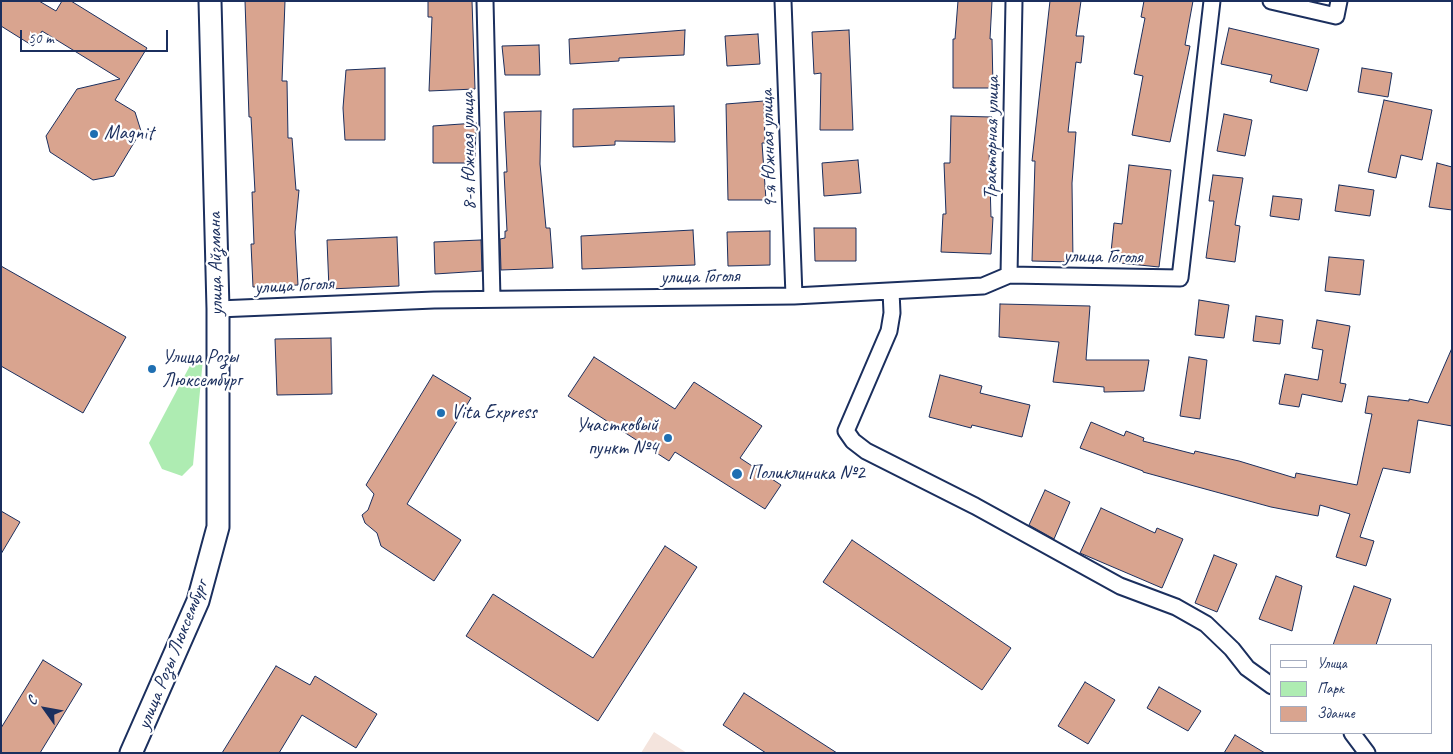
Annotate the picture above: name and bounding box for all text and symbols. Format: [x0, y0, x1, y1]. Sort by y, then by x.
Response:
scale bar [22, 20, 170, 52]
text: 50 m [28, 29, 54, 48]
street label: Тракторная улица [979, 76, 1005, 200]
street label: 9-я Южная улица [755, 89, 783, 209]
street label: 8-я Южная улица [456, 91, 482, 211]
place label: Magnit [104, 122, 154, 146]
marker: Magnit [88, 128, 100, 140]
street label: улица Айзмана [203, 212, 229, 316]
street label: улица Гоголя [1063, 244, 1143, 270]
street label: улица Гоголя [660, 264, 740, 290]
street label: улица Гоголя [254, 272, 334, 300]
place label: Улица Розы Люксембург [162, 346, 241, 393]
marker: Улица Розы Люксембург [146, 363, 158, 375]
place label: Vita Express [451, 401, 537, 425]
marker: Vita Express [435, 407, 447, 419]
place label: Участковый пункт №4 [576, 414, 658, 461]
marker: Участковый пункт №4 [662, 432, 674, 444]
place label: Поликлиника №2 [748, 462, 865, 486]
marker: Поликлиника №2 [730, 467, 744, 481]
street label: улица Розы Люксембург [132, 577, 214, 733]
legend [1270, 644, 1433, 734]
text: Улица [1317, 654, 1347, 673]
text: Парк [1317, 679, 1344, 698]
north arrow [20, 684, 70, 734]
text: С [23, 693, 41, 708]
text: Здание [1317, 704, 1355, 723]

